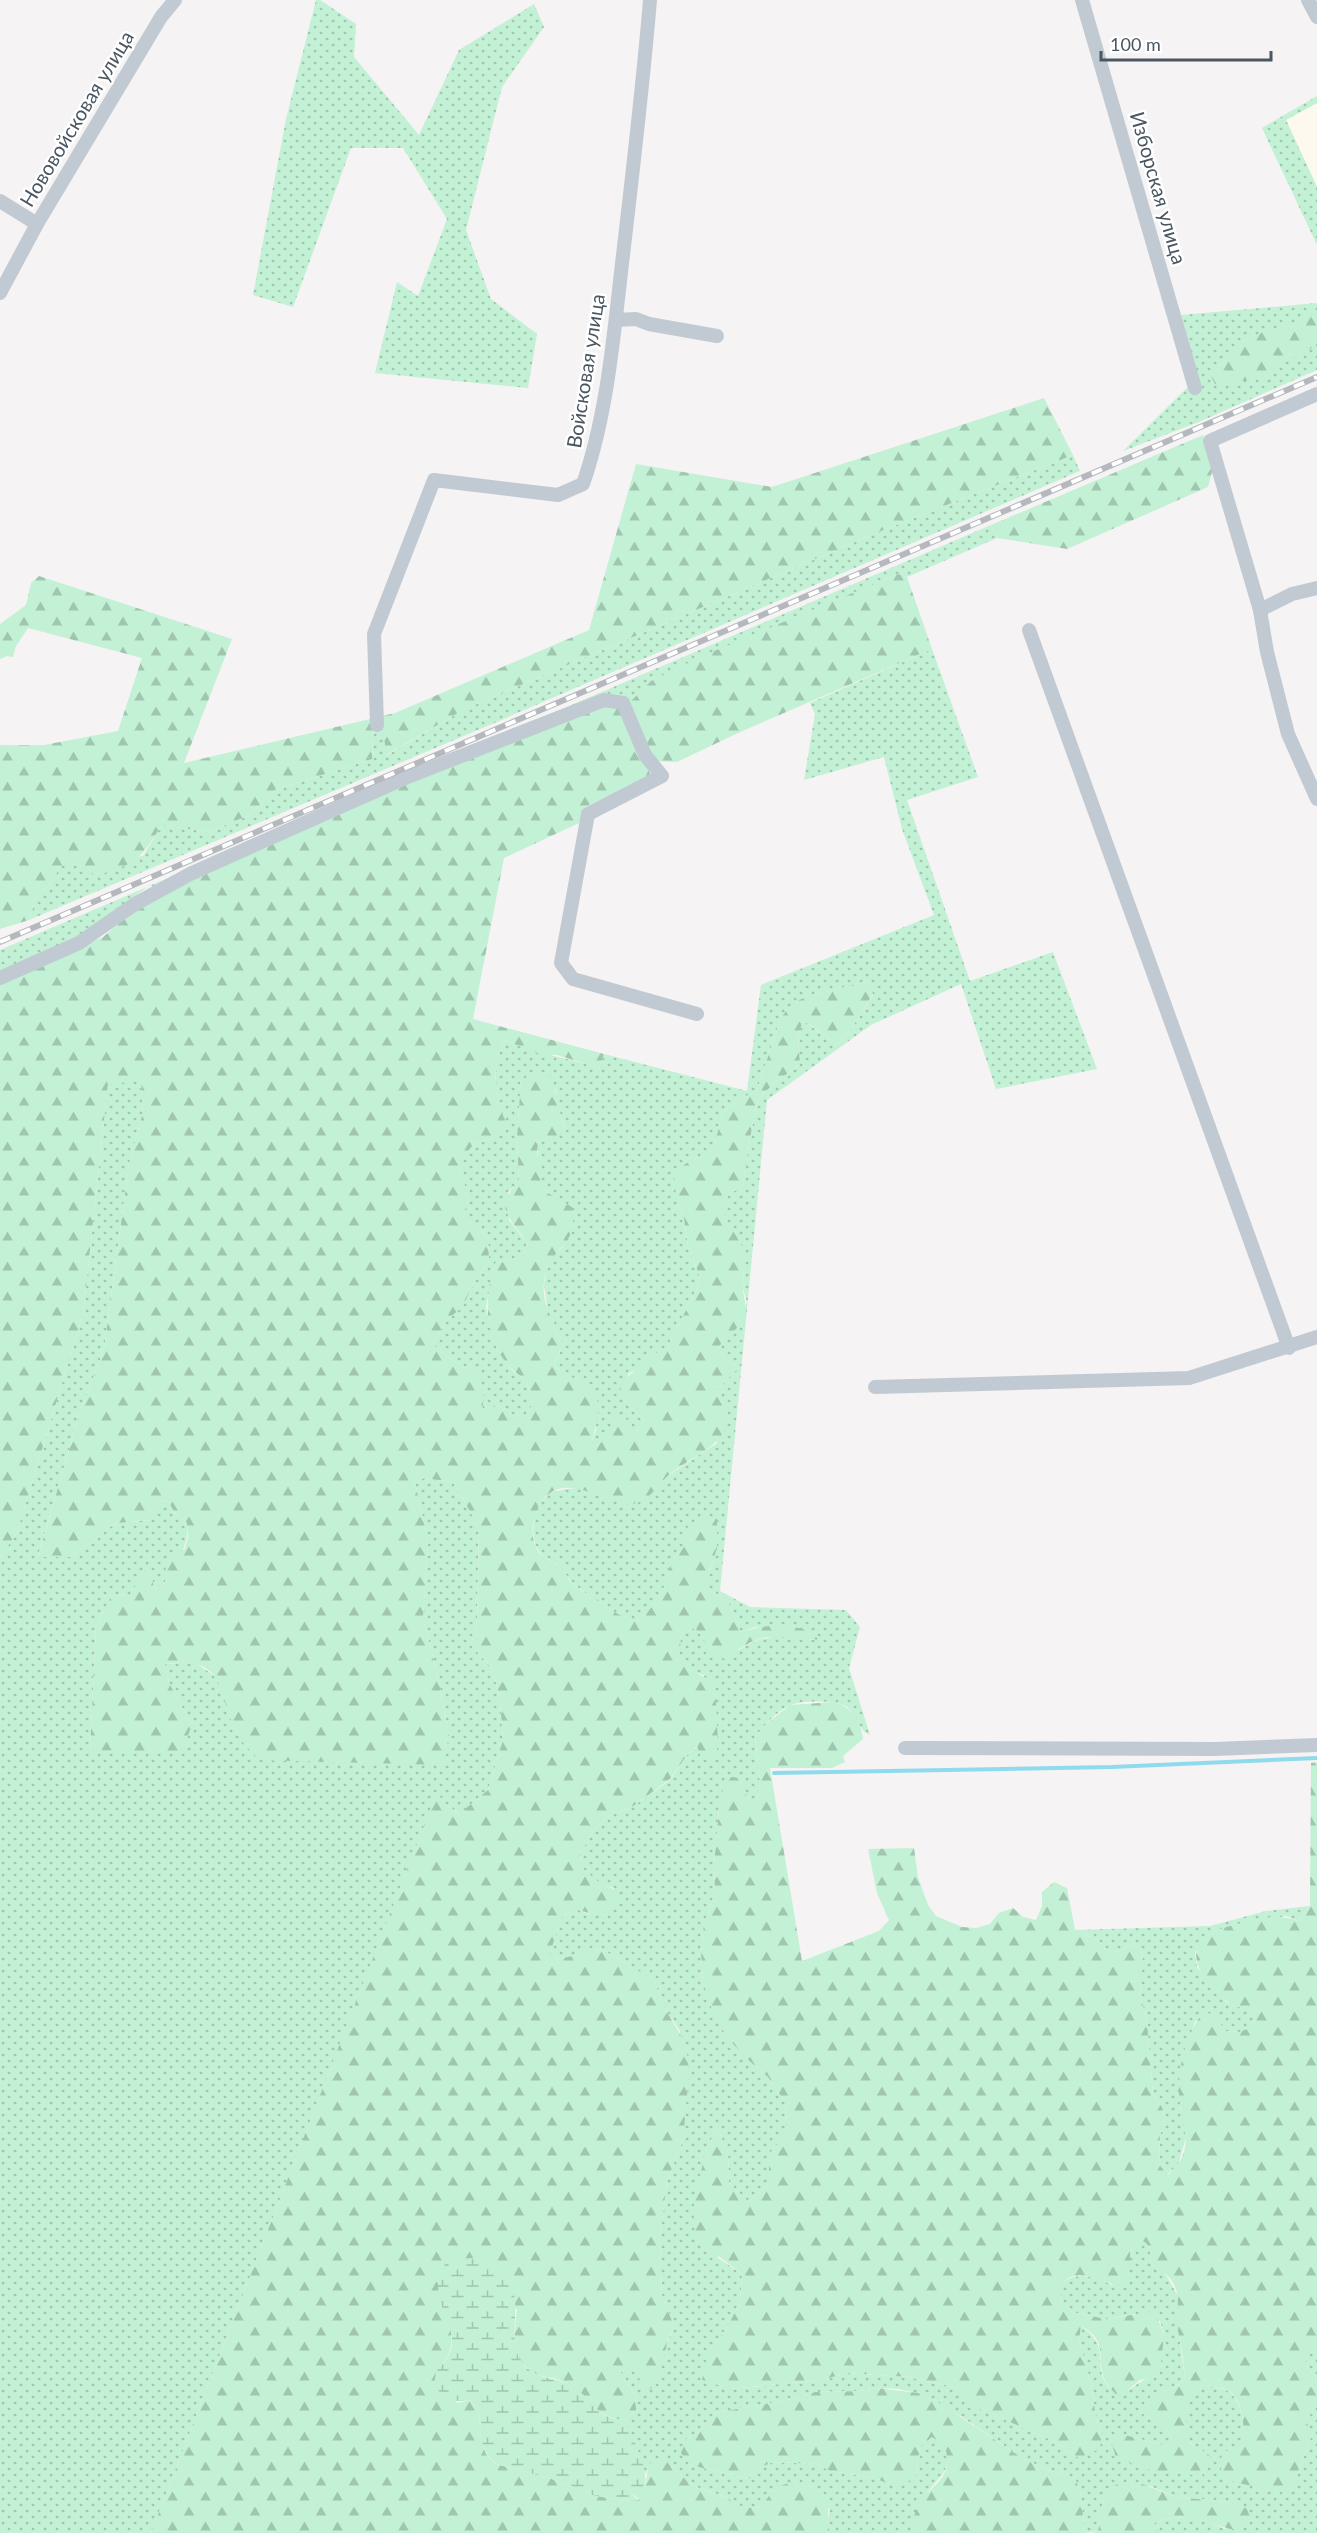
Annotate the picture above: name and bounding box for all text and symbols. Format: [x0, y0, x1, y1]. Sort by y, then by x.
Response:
scale bar [1101, 24, 1270, 62]
street label: Нововойсковая улица [14, 26, 138, 211]
text: 100 m [1110, 33, 1161, 55]
street label: Изборская улица [1126, 109, 1192, 267]
street label: Войсковая улица [561, 292, 609, 450]

